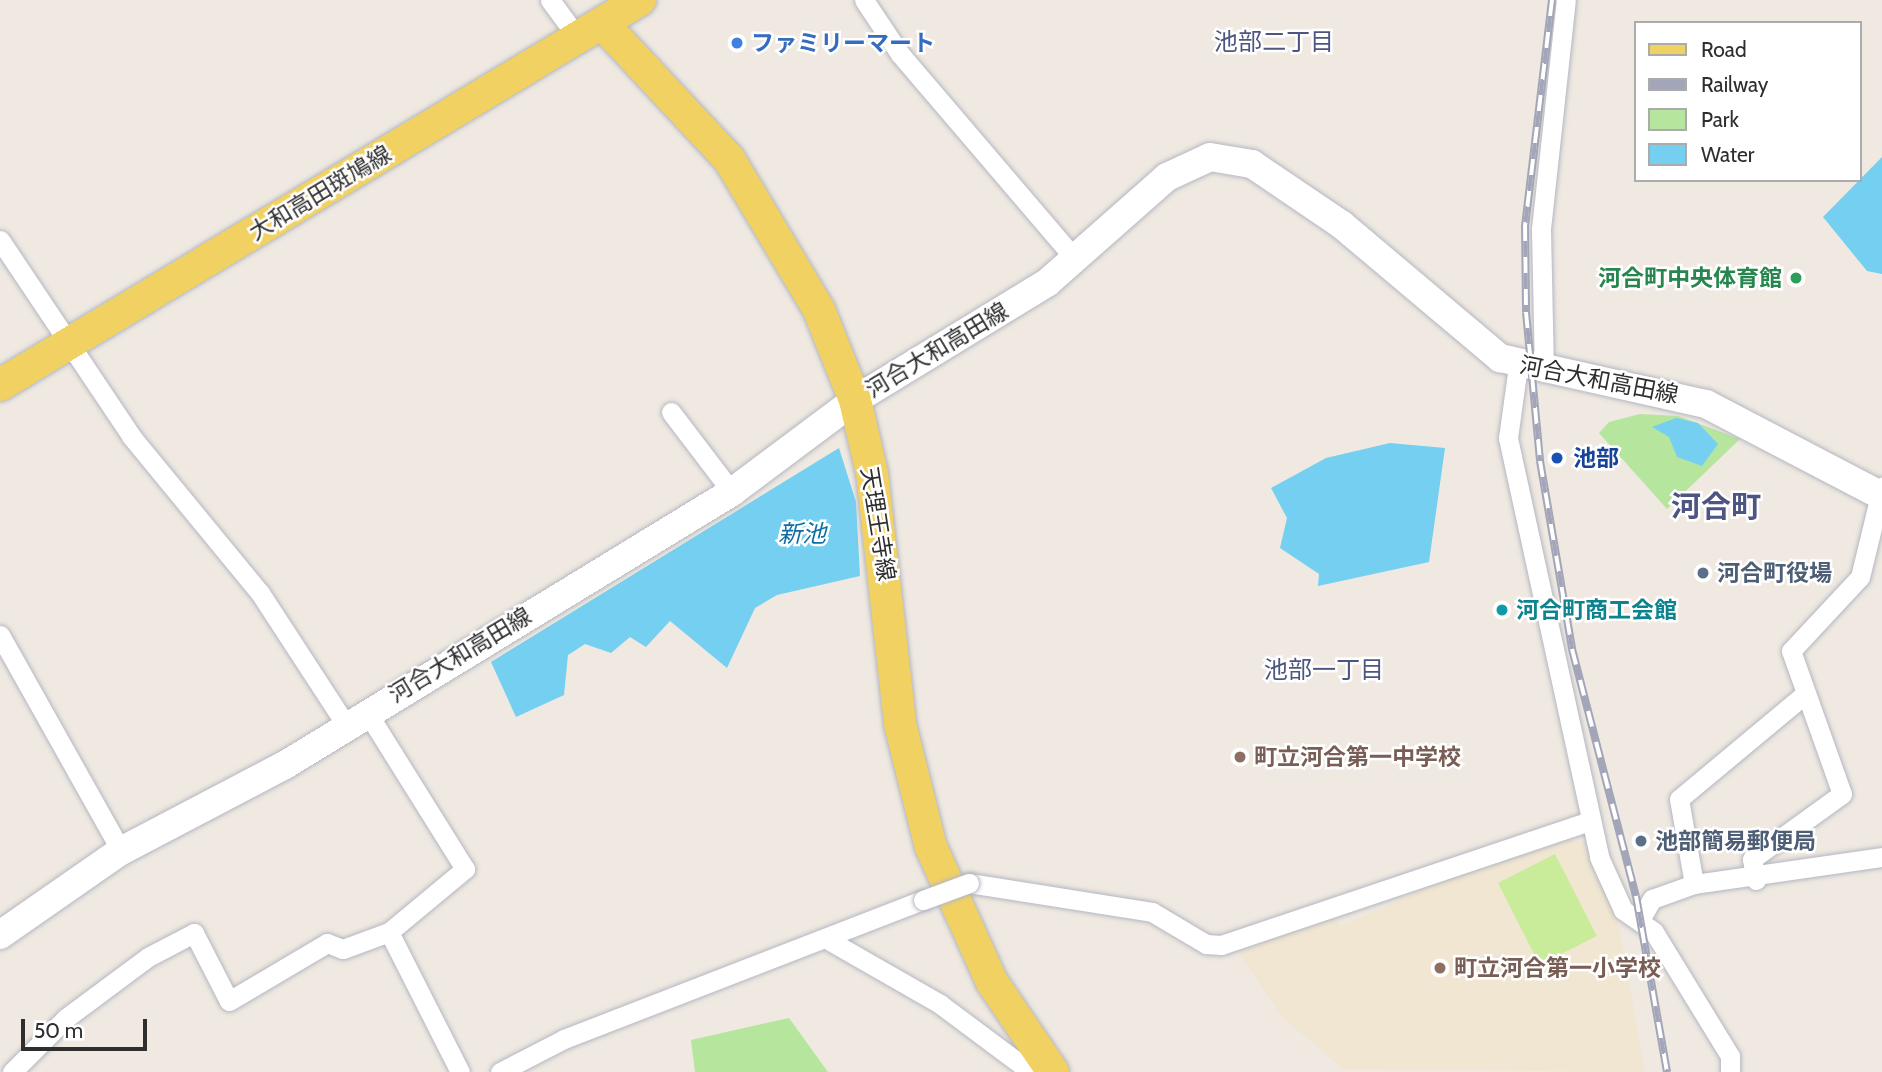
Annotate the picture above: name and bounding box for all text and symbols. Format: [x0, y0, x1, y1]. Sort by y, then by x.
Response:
legend [1633, 21, 1861, 182]
district label: 池部二丁目 [1214, 28, 1334, 56]
place label: ファミリーマート [751, 29, 935, 57]
marker: ファミリーマート [729, 35, 745, 51]
text: Road [1701, 37, 1747, 62]
text: Railway [1701, 72, 1768, 97]
text: Park [1701, 107, 1739, 132]
street label: 大和高田斑鳩線 [244, 140, 396, 246]
text: Water [1701, 142, 1754, 167]
place label: 河合町中央体育館 [1598, 264, 1782, 292]
marker: 河合町中央体育館 [1788, 270, 1804, 286]
street label: 河合大和高田線 [861, 297, 1013, 403]
street label: 河合大和高田線 [1517, 351, 1681, 409]
place label: 池部 [1573, 444, 1619, 472]
marker: 池部 [1547, 448, 1567, 468]
street label: 天理王寺線 [855, 465, 901, 583]
district label: 河合町 [1671, 489, 1761, 525]
water label: 新池 [778, 520, 826, 548]
place label: 河合町役場 [1717, 559, 1832, 587]
marker: 河合町役場 [1695, 565, 1711, 581]
place label: 河合町商工会館 [1516, 596, 1677, 624]
street label: 河合大和高田線 [384, 602, 536, 708]
marker: 河合町商工会館 [1494, 602, 1510, 618]
district label: 池部一丁目 [1264, 656, 1384, 684]
place label: 町立河合第一中学校 [1254, 743, 1461, 771]
marker: 町立河合第一中学校 [1232, 749, 1248, 765]
place label: 池部簡易郵便局 [1655, 827, 1816, 855]
marker: 池部簡易郵便局 [1633, 833, 1649, 849]
place label: 町立河合第一小学校 [1454, 954, 1661, 982]
marker: 町立河合第一小学校 [1432, 960, 1448, 976]
scale bar [24, 1006, 150, 1050]
text: 50 m [34, 1018, 83, 1043]

